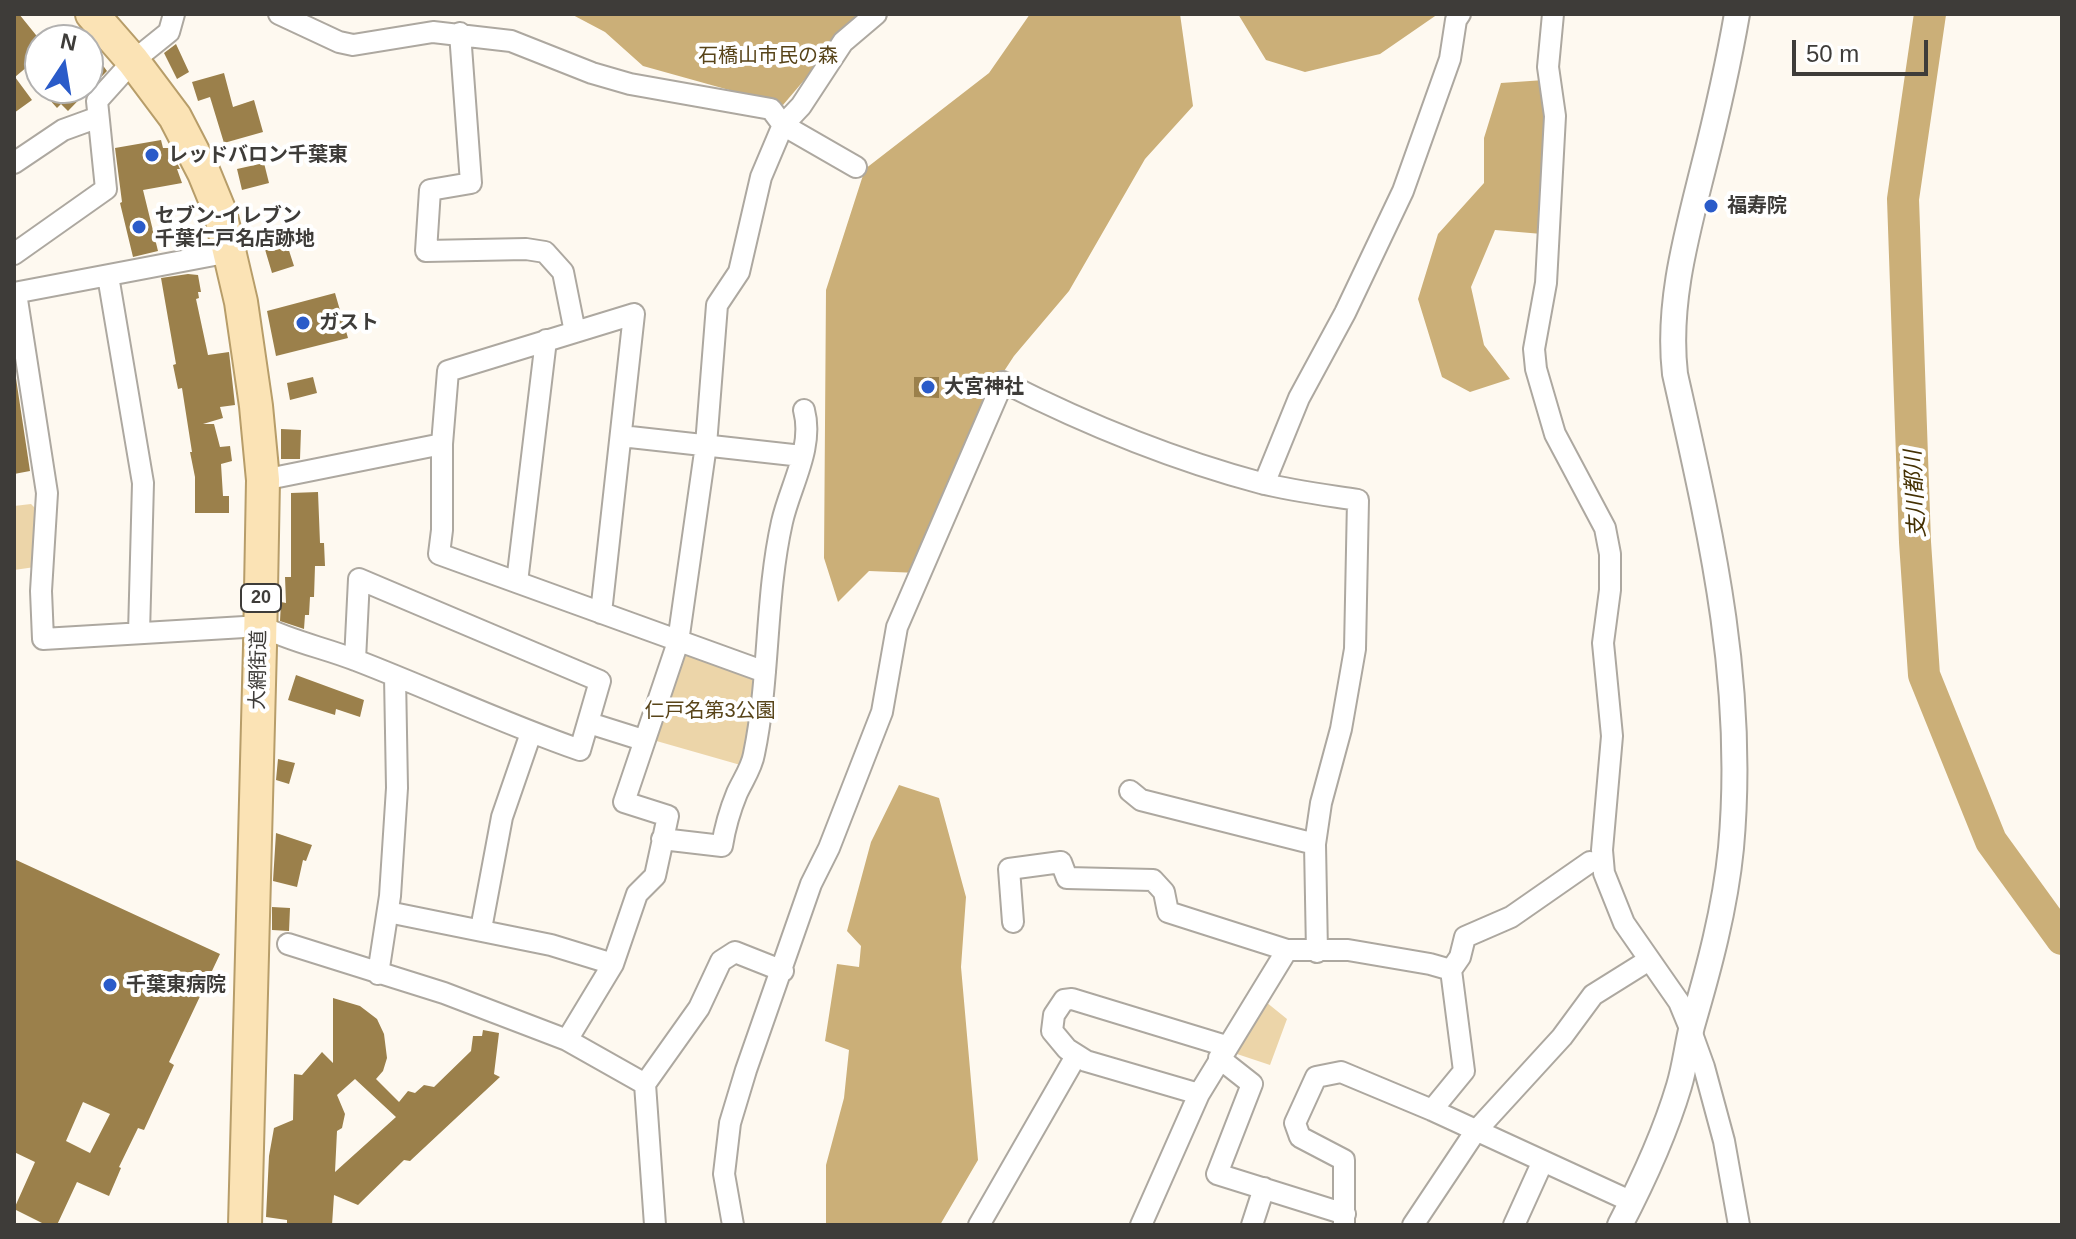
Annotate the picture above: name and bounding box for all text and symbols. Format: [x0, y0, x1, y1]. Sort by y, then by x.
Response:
north arrow [24, 24, 104, 104]
scale bar [1796, 24, 1932, 74]
text: N [58, 28, 79, 56]
text: 50 m [1806, 40, 1859, 67]
park label: 石橋山市民の森 [698, 44, 838, 68]
place label: レッドバロン千葉東 [168, 143, 348, 167]
marker: レッドバロン千葉東 [143, 146, 161, 164]
place label: 福寿院 [1727, 194, 1787, 218]
marker: 福寿院 [1702, 197, 1720, 215]
place label: セブン-イレブン 千葉仁戸名店跡地 [155, 204, 315, 251]
marker: セブン-イレブン 千葉仁戸名店跡地 [130, 218, 148, 236]
place label: ガスト [319, 311, 379, 335]
marker: ガスト [294, 314, 312, 332]
place label: 大宮神社 [944, 375, 1024, 399]
marker: 大宮神社 [919, 378, 937, 396]
water label: 支川都川 [1901, 449, 1931, 539]
road number: 20 [241, 584, 281, 612]
street label: 大網街道 [246, 630, 272, 710]
park label: 仁戸名第3公園 [644, 699, 776, 723]
place label: 千葉東病院 [126, 973, 226, 997]
marker: 千葉東病院 [101, 976, 119, 994]

